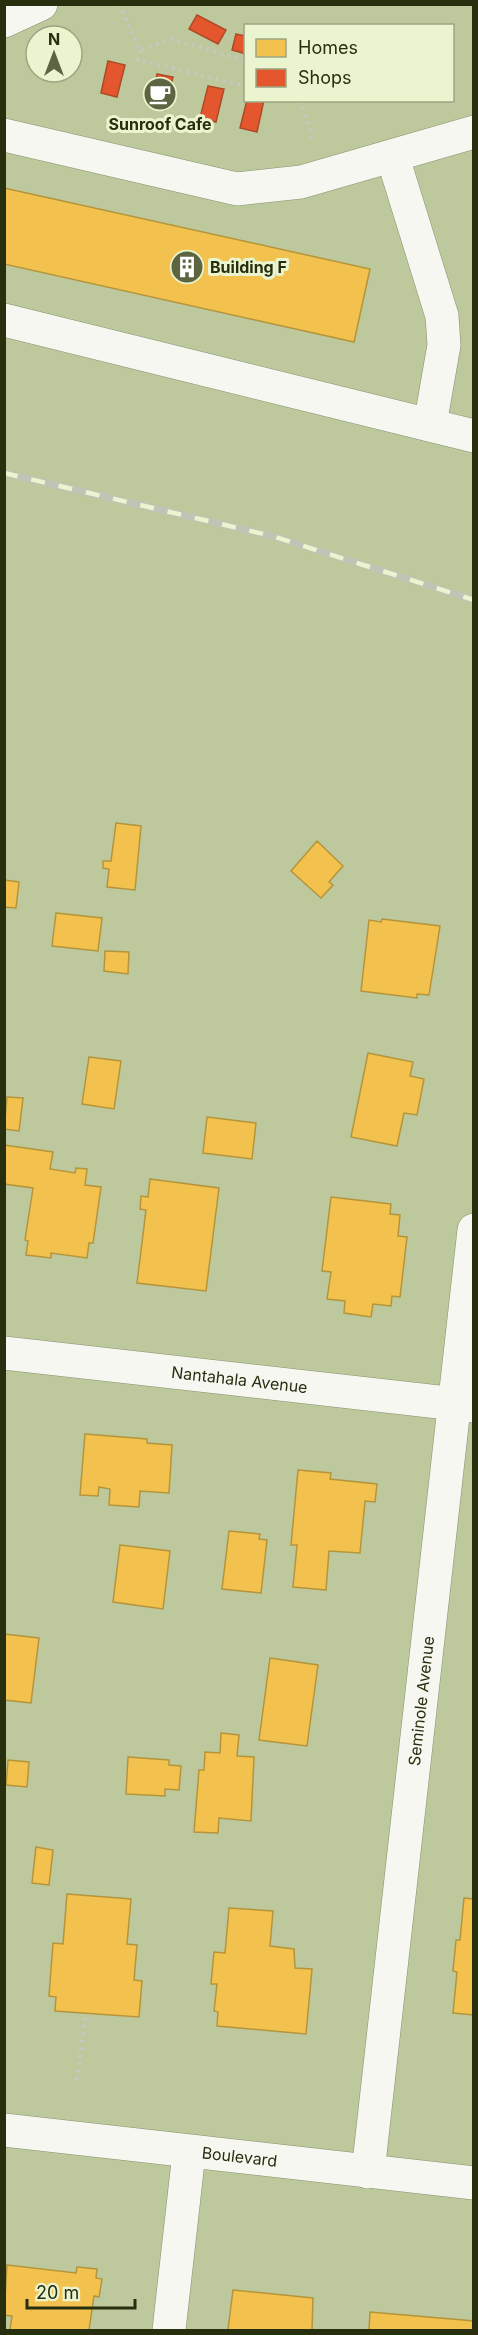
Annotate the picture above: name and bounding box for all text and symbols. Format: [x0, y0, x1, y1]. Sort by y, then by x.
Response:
north arrow [24, 24, 84, 84]
legend [244, 24, 454, 102]
text: N [48, 29, 60, 49]
text: Homes [298, 37, 358, 58]
text: Shops [298, 67, 352, 88]
cafe icon: Sunroof Cafe [142, 76, 178, 112]
place label: Sunroof Cafe [109, 114, 211, 134]
building icon: Building F [169, 249, 205, 285]
place label: Building F [210, 257, 287, 277]
street label: Nantahala Avenue [170, 1362, 309, 1397]
street label: Seminole Avenue [404, 1635, 438, 1767]
street label: Boulevard [201, 2142, 278, 2171]
scale bar [27, 2272, 135, 2310]
text: 20 m [36, 2282, 79, 2303]

